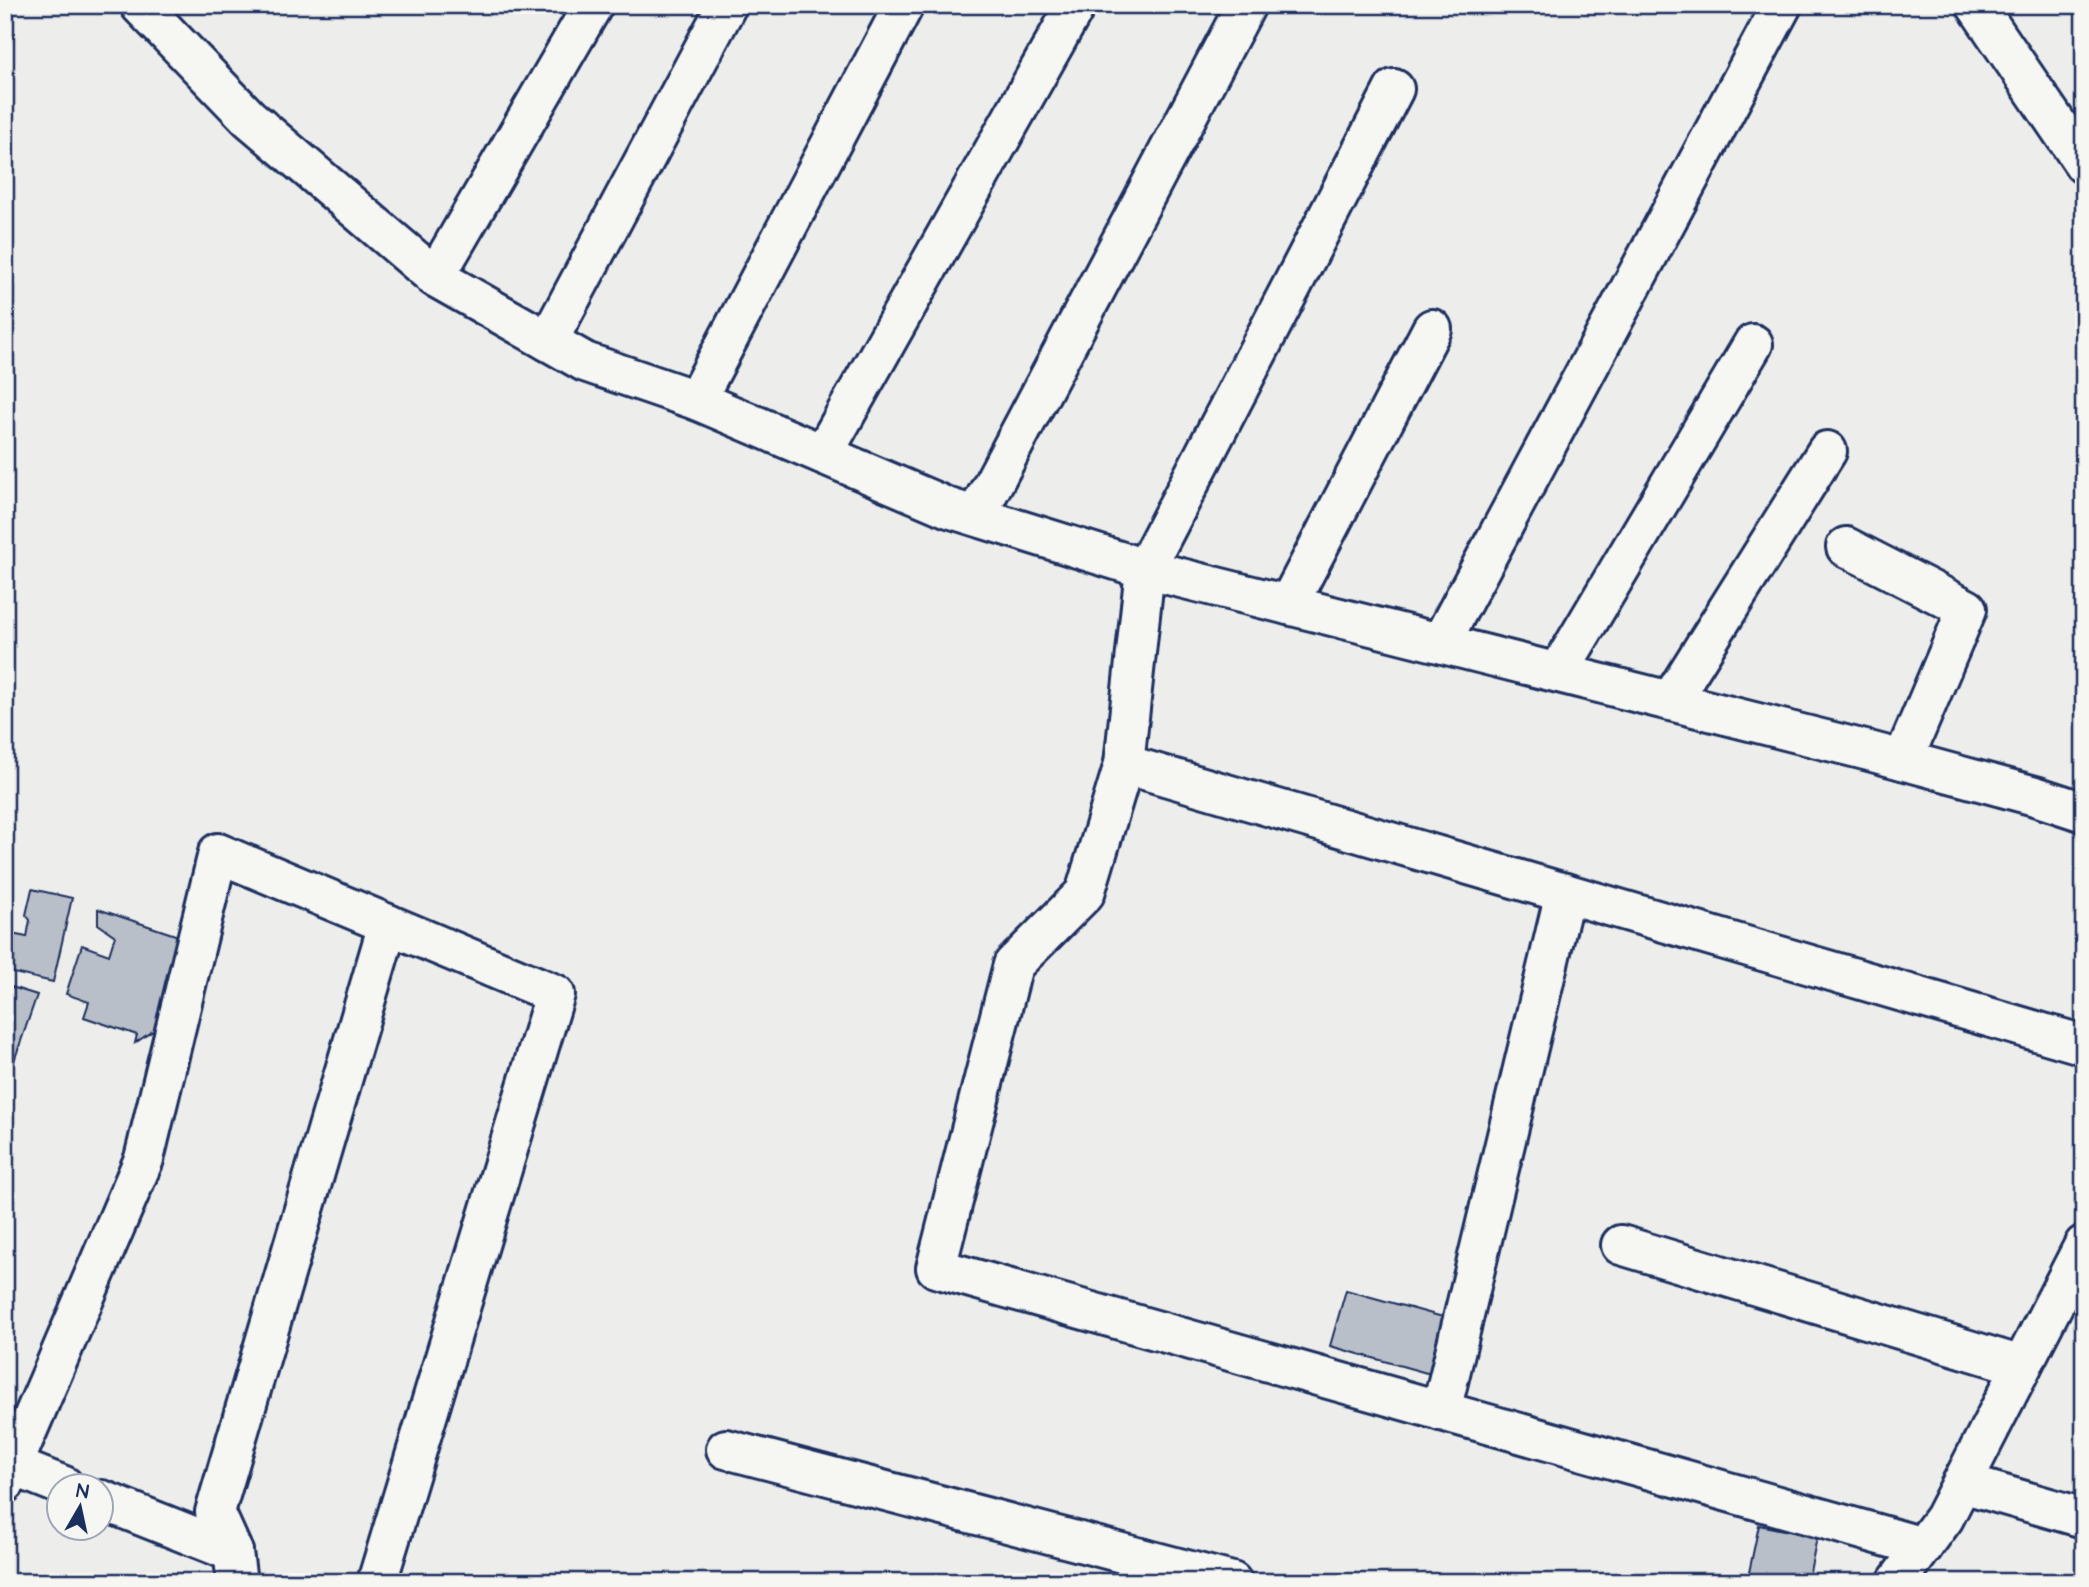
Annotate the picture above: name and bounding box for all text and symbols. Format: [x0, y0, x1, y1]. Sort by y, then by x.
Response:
north arrow [46, 1472, 116, 1542]
text: N [74, 1477, 91, 1506]

